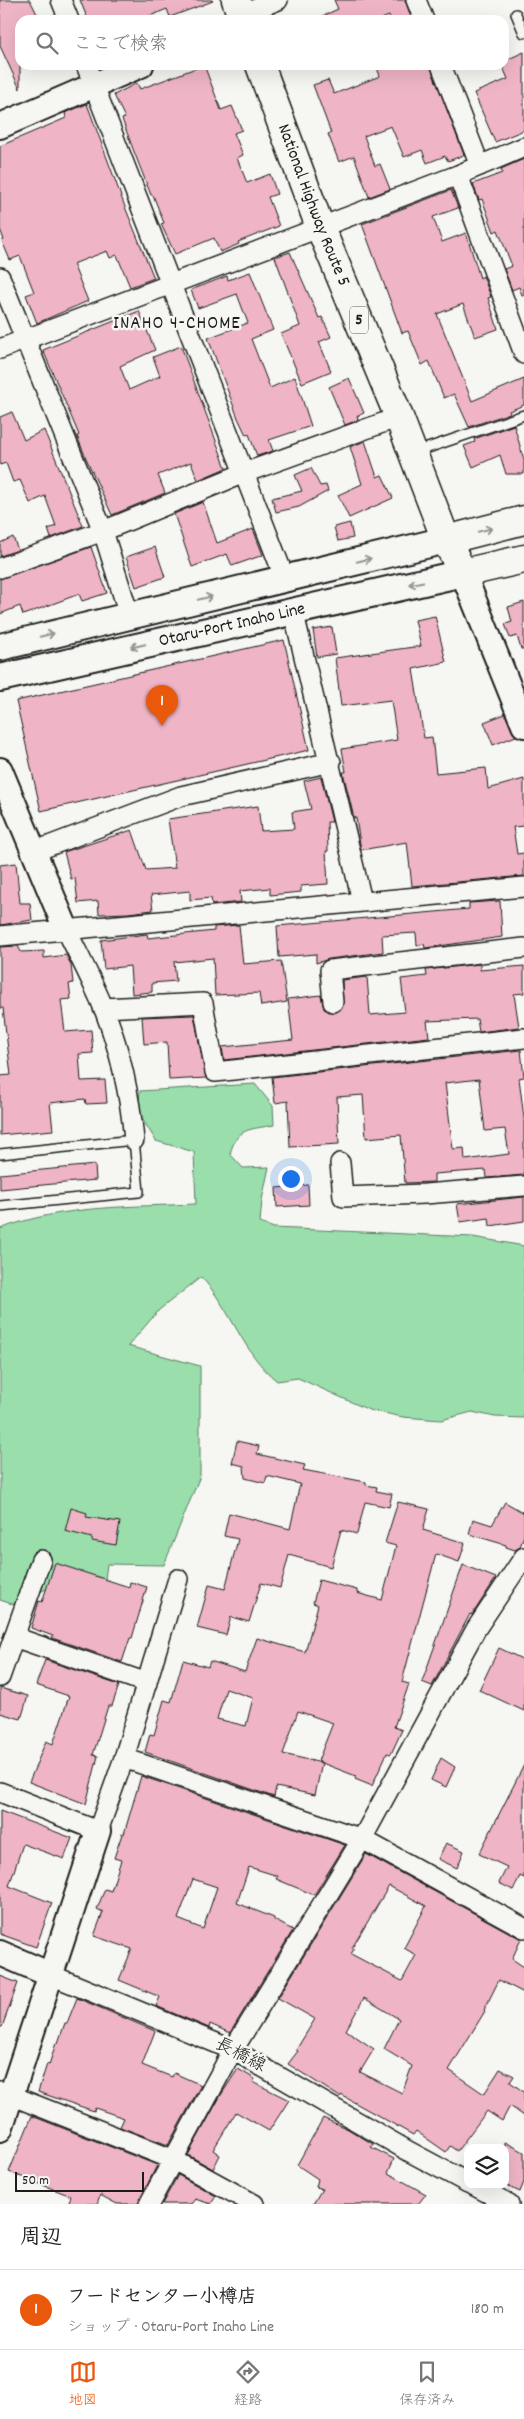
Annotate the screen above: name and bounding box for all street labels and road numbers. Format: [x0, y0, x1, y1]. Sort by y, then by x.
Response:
street label: National Highway Route 5 [270, 121, 356, 290]
road number: 5 [350, 306, 368, 334]
street label: Otaru-Port Inaho Line [156, 597, 308, 654]
street label: 長橋線 [210, 2033, 270, 2079]

